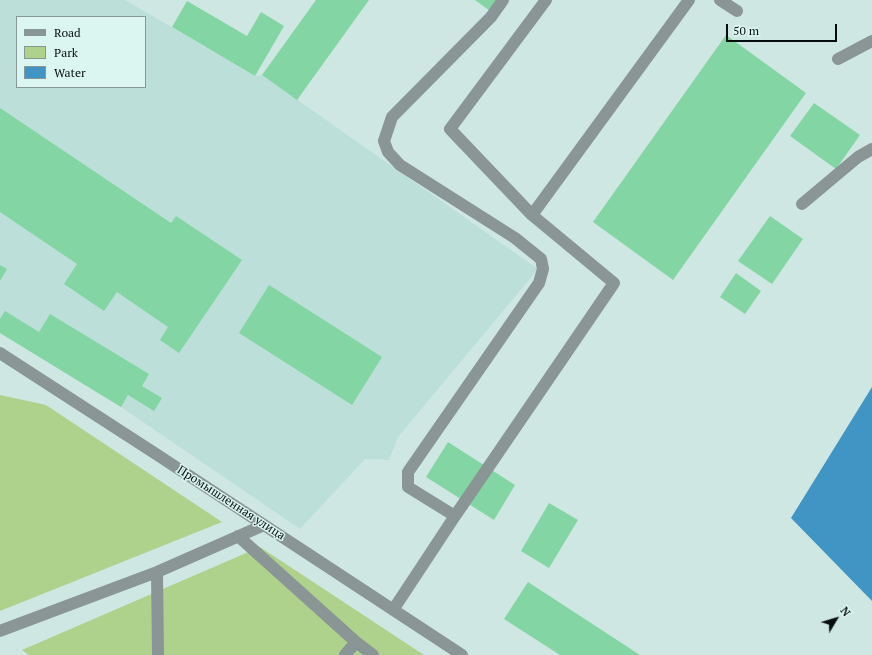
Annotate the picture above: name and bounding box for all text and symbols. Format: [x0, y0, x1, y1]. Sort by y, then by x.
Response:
legend [16, 16, 146, 88]
scale bar [728, 16, 839, 42]
text: 50 m [733, 23, 759, 38]
text: Road [54, 25, 81, 40]
text: Park [54, 45, 78, 60]
text: Water [54, 65, 86, 80]
street label: Промышленная улица [174, 463, 288, 543]
north arrow [816, 599, 856, 639]
text: N [837, 604, 854, 619]

